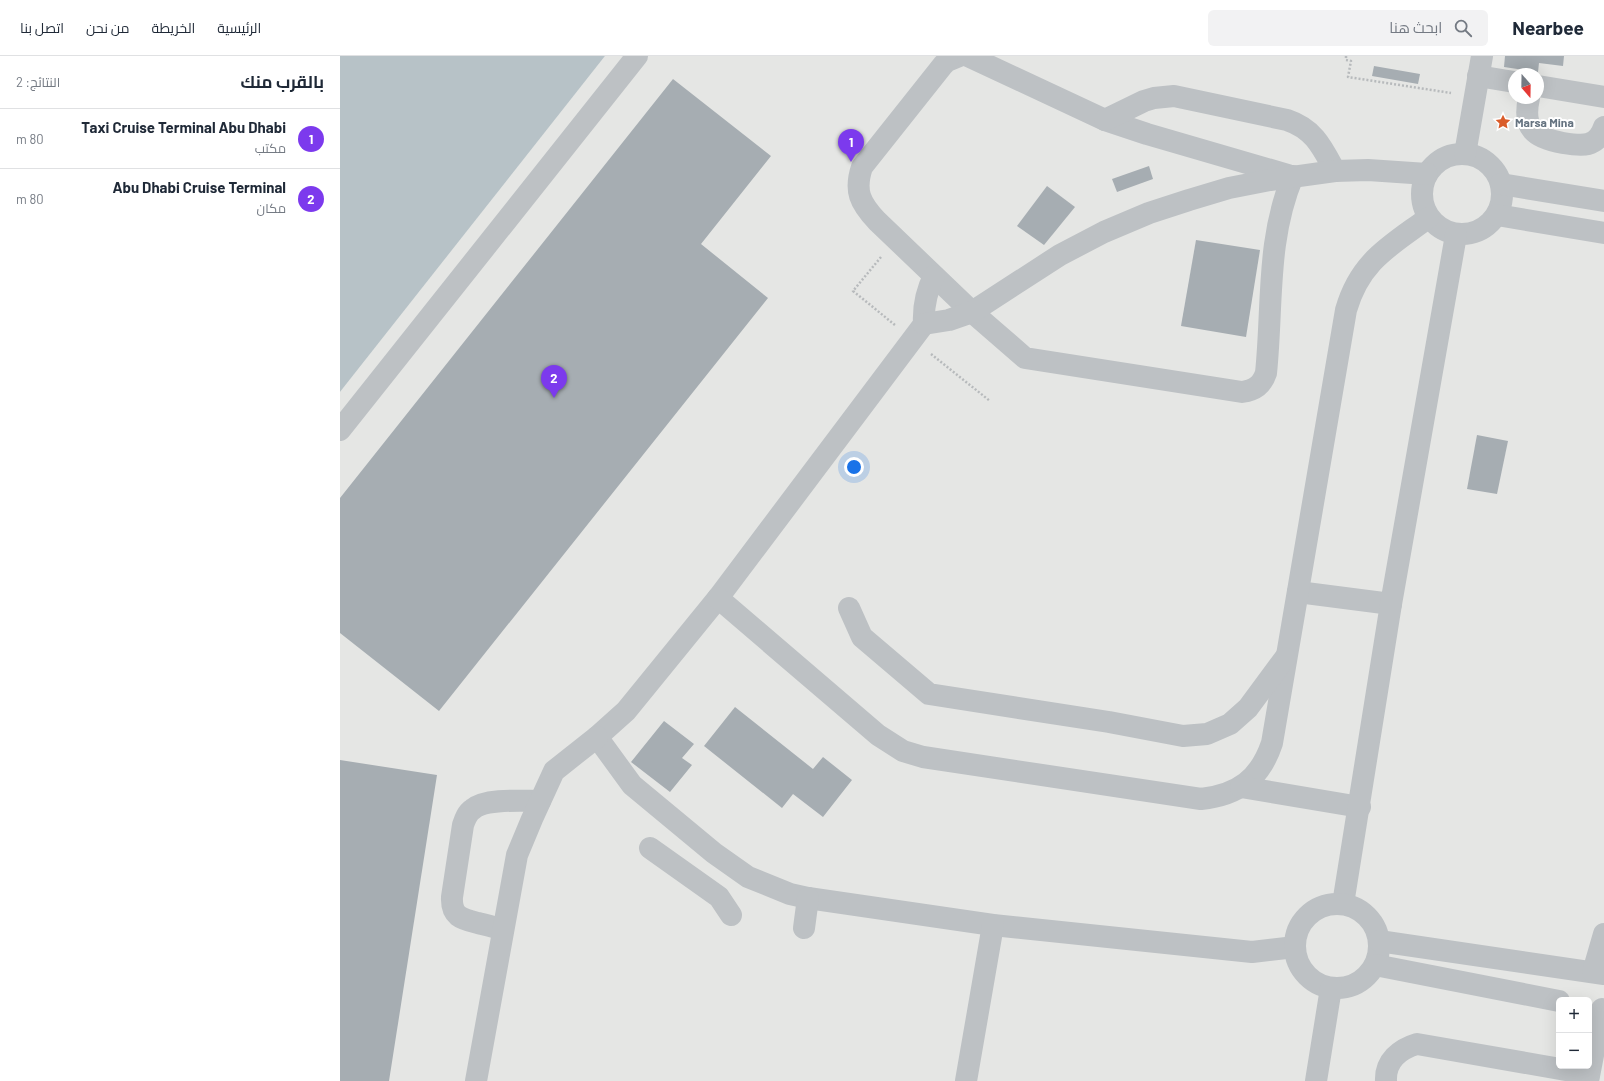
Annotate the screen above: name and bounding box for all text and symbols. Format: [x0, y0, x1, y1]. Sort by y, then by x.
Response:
search box [1208, 10, 1488, 46]
text: Nearbee [1512, 16, 1584, 39]
icon: search [1452, 17, 1474, 39]
text: ابحث هنا [1389, 18, 1442, 36]
text: اتصل بنا [20, 19, 64, 36]
text: من نحن [86, 19, 130, 36]
text: الخريطة [152, 19, 195, 36]
text: الرئيسية [217, 19, 261, 36]
north arrow [1508, 68, 1544, 104]
text: بالقرب منك [240, 71, 324, 91]
text: النتائج: 2 [16, 74, 60, 90]
place icon: Marsa Mina [1494, 113, 1512, 131]
place label: Marsa Mina [1515, 115, 1574, 129]
text: Taxi Cruise Terminal Abu Dhabi [81, 118, 286, 136]
pin: 1 [838, 129, 864, 162]
text: 80 m [16, 131, 44, 147]
text: 1 [309, 131, 313, 147]
text: مكتب [255, 140, 286, 156]
text: Abu Dhabi Cruise Terminal [112, 178, 286, 196]
text: 80 m [16, 191, 44, 207]
text: 2 [307, 191, 315, 207]
text: مكان [257, 200, 286, 216]
pin: 2 [541, 365, 567, 398]
your location [844, 457, 864, 477]
map controls [1556, 997, 1592, 1069]
button: + [1556, 997, 1592, 1033]
button: − [1556, 1033, 1592, 1069]

